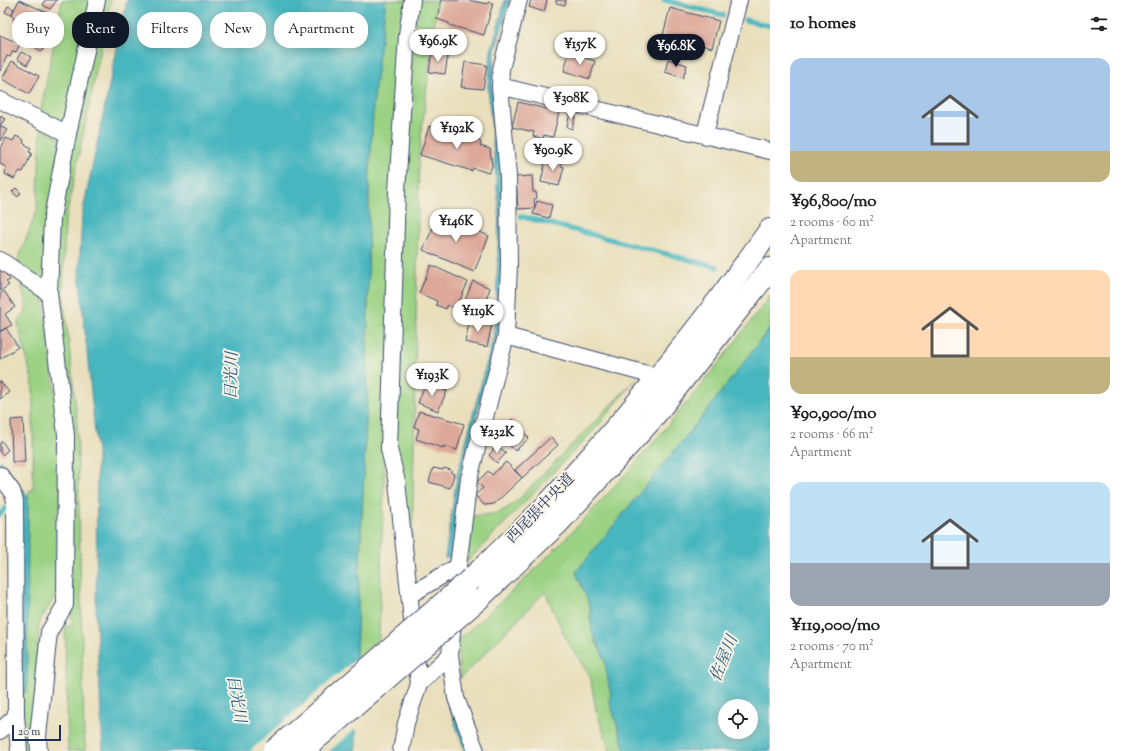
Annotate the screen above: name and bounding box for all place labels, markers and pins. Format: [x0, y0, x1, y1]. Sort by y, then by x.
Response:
pin: ¥96.9K [405, 29, 471, 63]
pin: ¥157K [552, 32, 608, 66]
pin: ¥96.8K [643, 34, 709, 68]
pin: ¥308K [543, 86, 599, 120]
pin: ¥192K [429, 116, 485, 150]
pin: ¥90.9K [520, 138, 586, 172]
pin: ¥146K [428, 209, 484, 243]
pin: ¥119K [450, 299, 506, 333]
pin: ¥193K [404, 363, 460, 397]
pin: ¥232K [469, 420, 525, 454]

